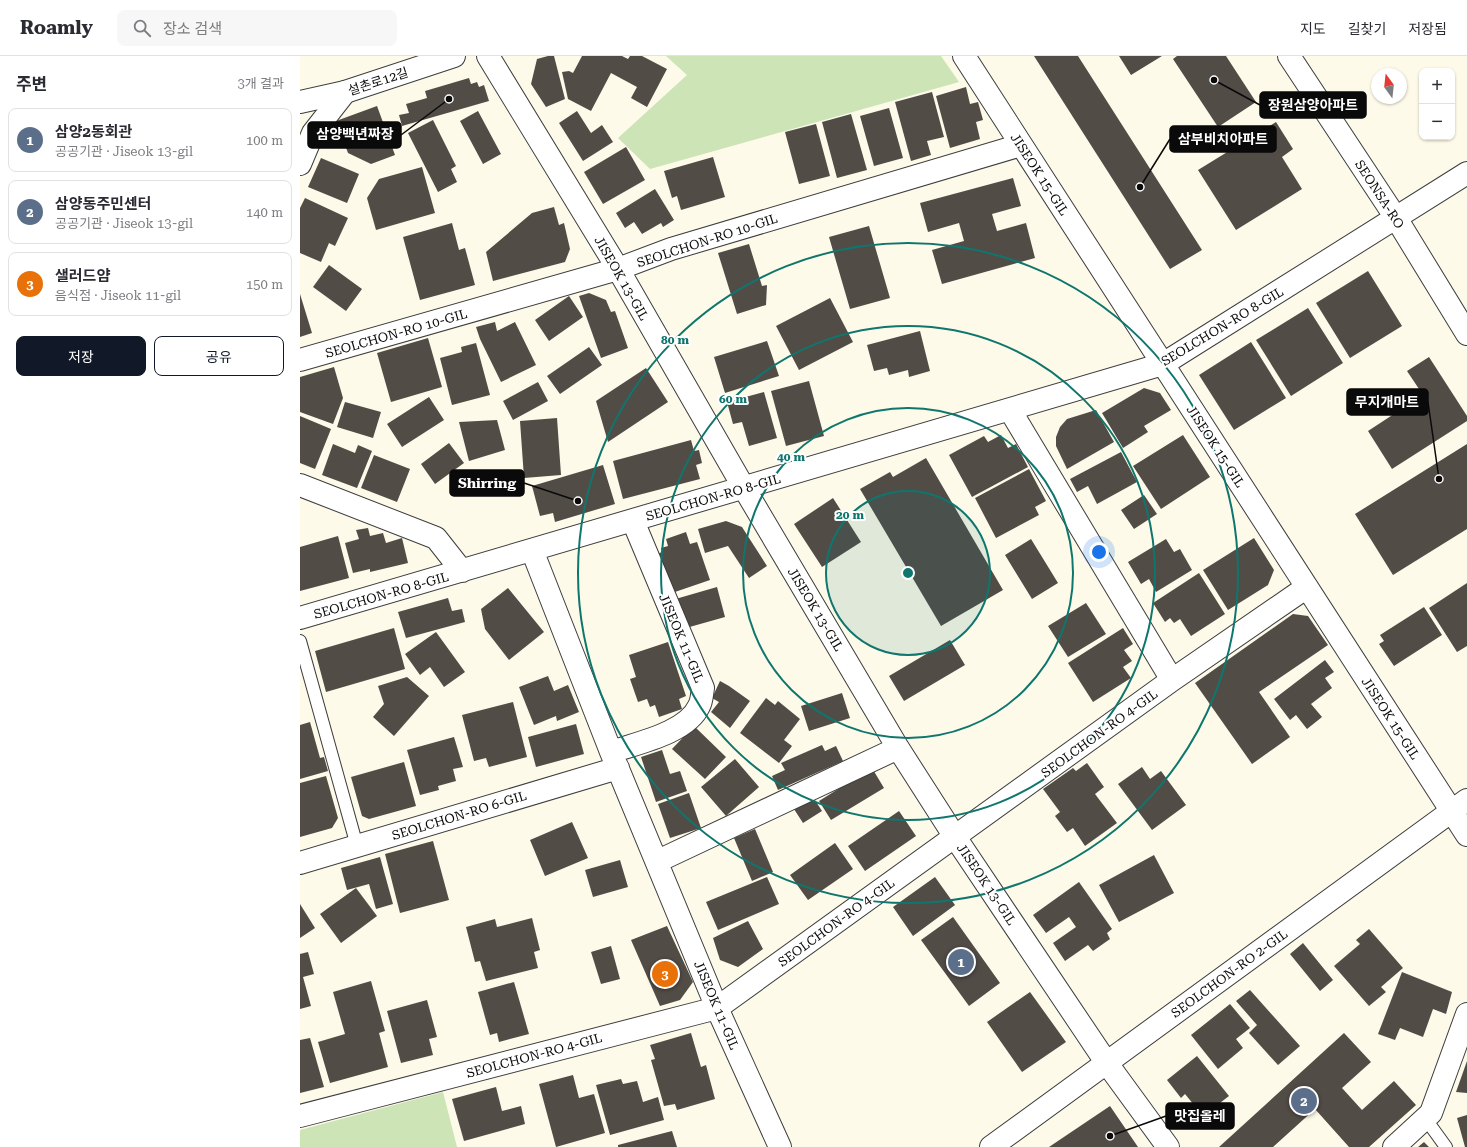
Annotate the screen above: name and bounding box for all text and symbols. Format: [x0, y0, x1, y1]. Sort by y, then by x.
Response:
search box [117, 10, 397, 46]
text: Roamly [20, 16, 93, 39]
icon: search [131, 17, 153, 39]
text: 장소 검색 [163, 20, 222, 38]
text: 지도 [1300, 21, 1326, 37]
text: 길찾기 [1348, 21, 1386, 37]
text: 저장됨 [1408, 21, 1447, 37]
street label: 설촌로12길 [346, 65, 410, 98]
north arrow [1371, 68, 1407, 104]
map controls [1419, 68, 1455, 140]
button: + [1419, 68, 1455, 104]
text: 주변 [16, 74, 47, 94]
text: 3개 결과 [238, 76, 284, 91]
callout: 장원삼양아파트 [1260, 92, 1366, 118]
text: 장원삼양아파트 [1268, 97, 1358, 113]
button: − [1419, 104, 1455, 140]
callout: 삼양백년짜장 [308, 122, 401, 148]
text: 삼양2동회관 [55, 123, 132, 141]
text: 삼양백년짜장 [316, 126, 394, 142]
callout: 삼부비치아파트 [1170, 126, 1276, 152]
street label: JISEOK 15-GIL [1007, 130, 1072, 218]
text: 삼부비치아파트 [1178, 131, 1268, 147]
text: 1 [26, 133, 34, 148]
text: 100 m [246, 133, 283, 148]
text: 공공기관 · Jiseok 13-gil [55, 144, 193, 159]
street label: SEONSA-RO [1352, 157, 1407, 231]
text: 삼양동주민센터 [55, 195, 152, 213]
text: 2 [26, 205, 34, 220]
text: 140 m [246, 205, 283, 220]
street label: SEOLCHON-RO 10-GIL [635, 211, 779, 270]
text: 공공기관 · Jiseok 13-gil [55, 216, 193, 231]
street label: JISEOK 13-GIL [591, 233, 652, 323]
text: 샐러드얌 [55, 267, 110, 285]
text: 3 [26, 277, 34, 292]
text: 150 m [246, 277, 283, 292]
street label: SEOLCHON-RO 8-GIL [1158, 284, 1286, 369]
text: 음식점 · Jiseok 11-gil [55, 288, 181, 303]
street label: SEOLCHON-RO 10-GIL [323, 306, 469, 361]
text: 80 m [661, 333, 689, 347]
button: 저장 [16, 336, 146, 376]
button: 공유 [154, 336, 284, 376]
callout: 무지개마트 [1347, 389, 1428, 415]
text: 60 m [719, 392, 747, 406]
text: 무지개마트 [1355, 394, 1419, 410]
street label: JISEOK 15-GIL [1183, 402, 1248, 490]
text: 40 m [777, 450, 805, 464]
callout: Shirring [450, 470, 524, 496]
street label: SEOLCHON-RO 8-GIL [644, 471, 782, 524]
text: Shirring [458, 475, 516, 491]
text: 20 m [836, 508, 864, 522]
your location [1089, 542, 1109, 562]
street label: JISEOK 13-GIL [785, 565, 846, 654]
centre of rings [901, 566, 915, 580]
street label: SEOLCHON-RO 8-GIL [312, 569, 450, 622]
street label: JISEOK 11-GIL [656, 592, 707, 685]
street label: JISEOK 15-GIL [1358, 674, 1423, 762]
street label: SEOLCHON-RO 4-GIL [1038, 686, 1160, 781]
street label: SEOLCHON-RO 6-GIL [390, 788, 528, 843]
street label: JISEOK 13-GIL [954, 841, 1019, 928]
street label: SEOLCHON-RO 4-GIL [775, 875, 897, 970]
street label: SEOLCHON-RO 2-GIL [1168, 926, 1290, 1021]
pin: 1 [948, 947, 974, 977]
pin: 3 [652, 959, 678, 989]
street label: JISEOK 11-GIL [691, 959, 742, 1052]
street label: SEOLCHON-RO 4-GIL [465, 1030, 604, 1081]
pin: 2 [1291, 1086, 1317, 1116]
callout: 맛집올레 [1166, 1103, 1234, 1129]
text: 맛집올레 [1174, 1108, 1226, 1124]

